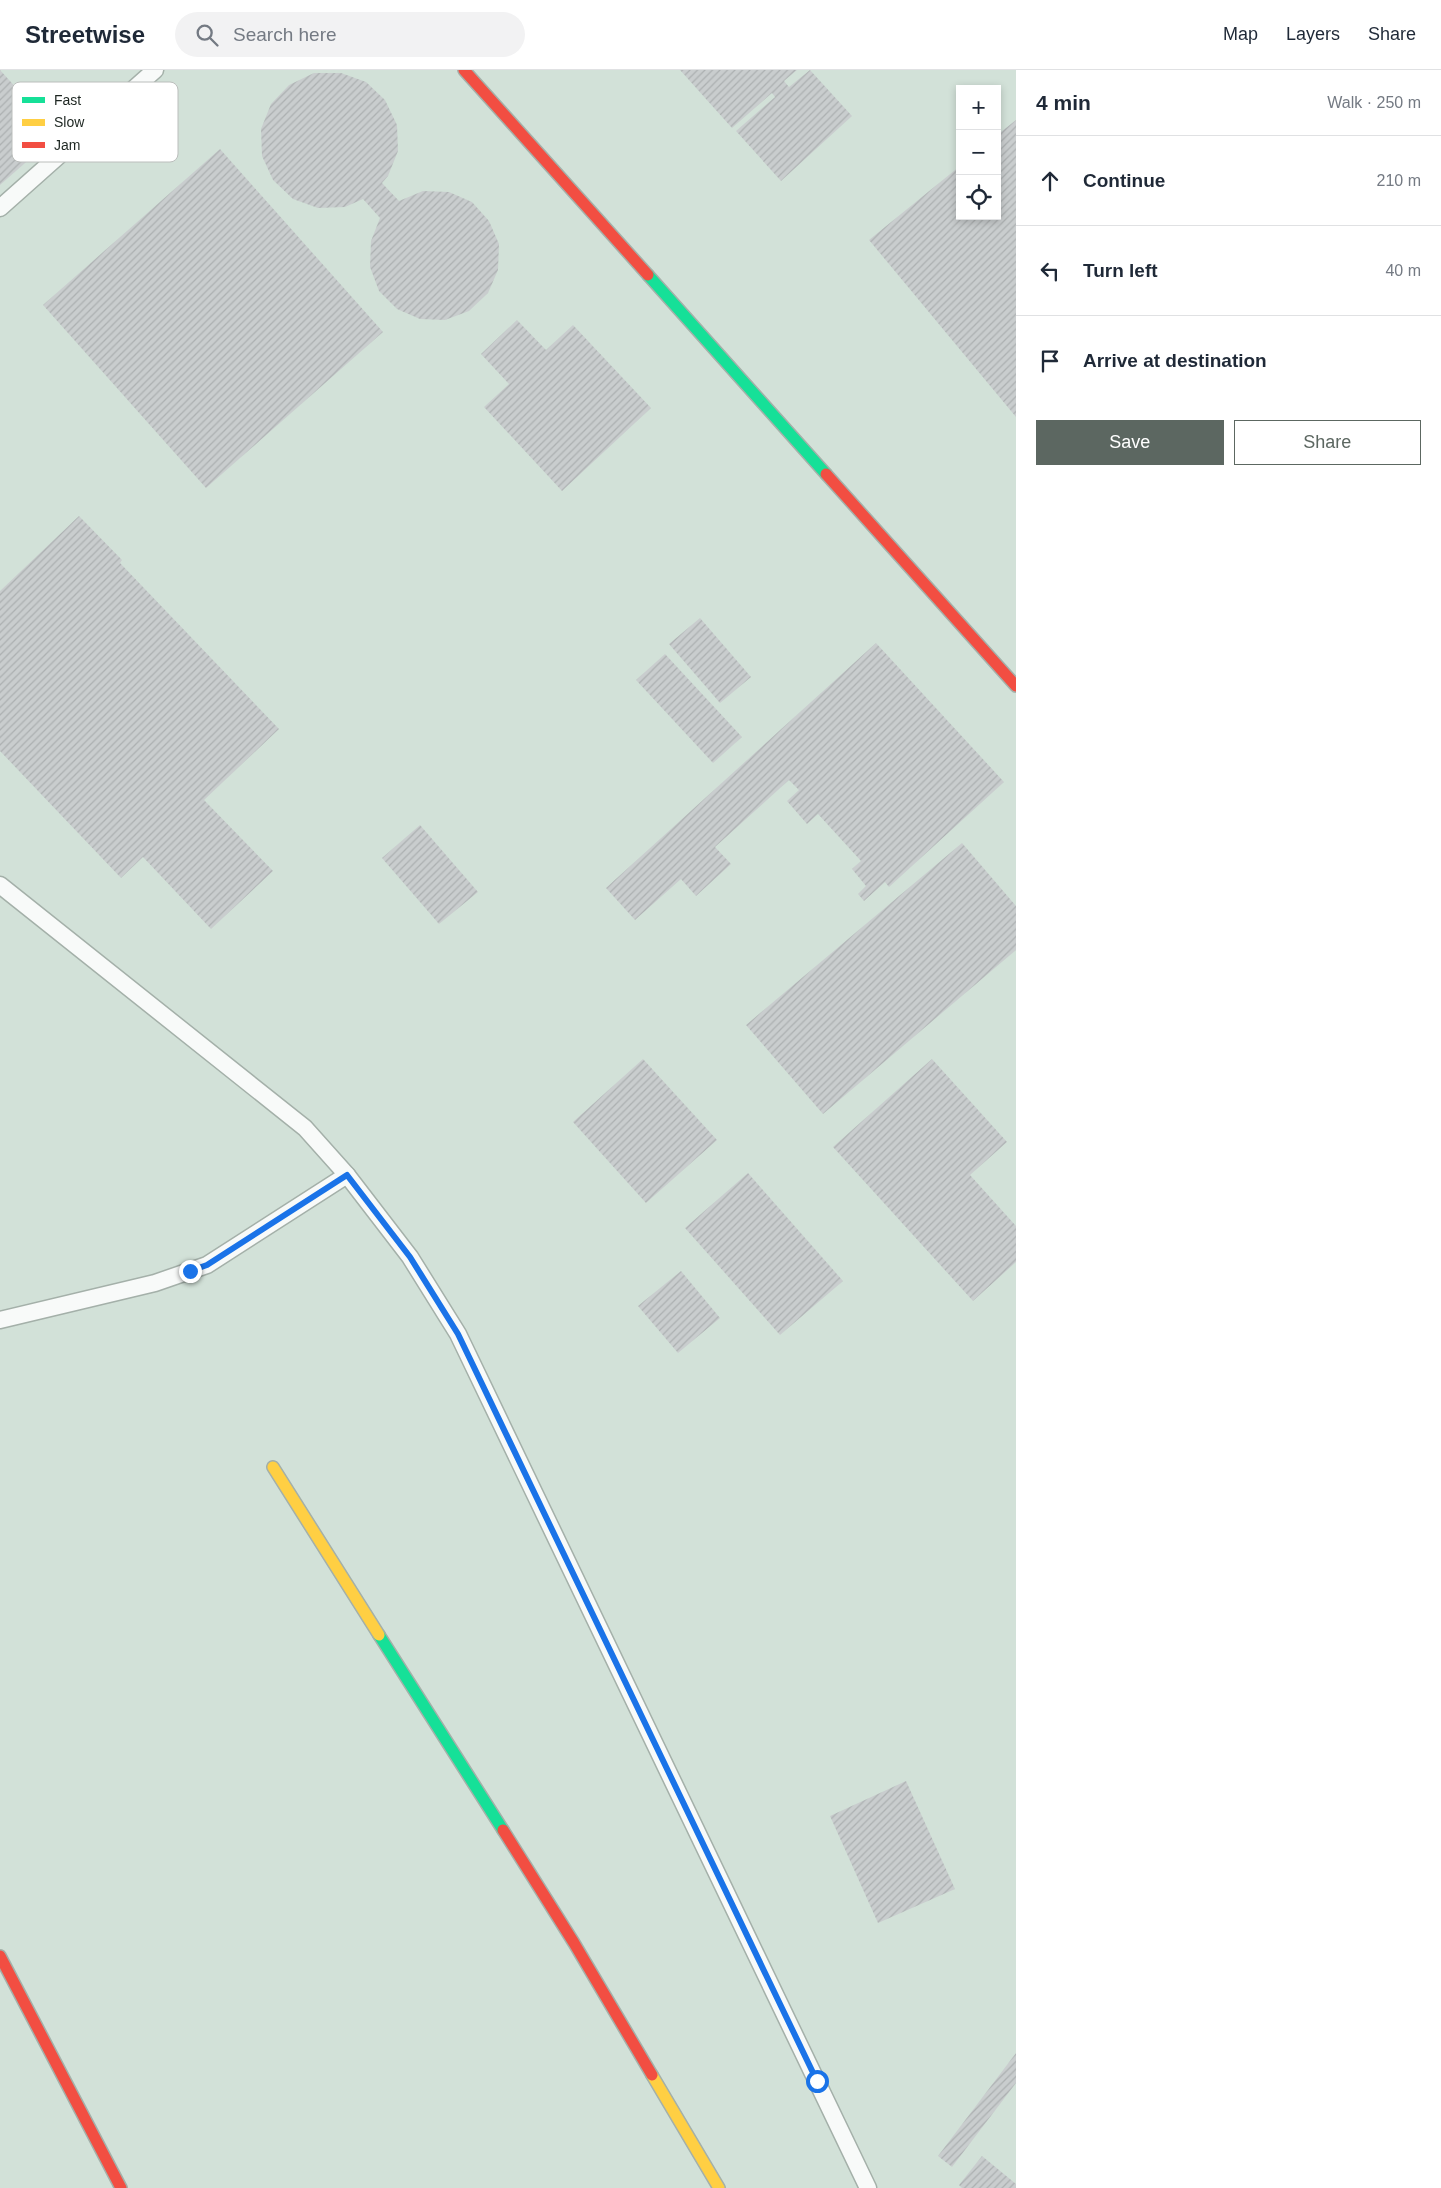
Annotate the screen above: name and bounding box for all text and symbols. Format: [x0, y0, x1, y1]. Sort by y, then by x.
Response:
search box [175, 12, 525, 57]
text: Streetwise [25, 21, 145, 48]
icon: search [193, 21, 221, 49]
text: Search here [233, 24, 337, 45]
text: Map [1223, 24, 1258, 44]
text: Layers [1286, 24, 1340, 44]
text: Share [1368, 24, 1416, 44]
legend [12, 82, 178, 162]
map controls [956, 85, 1001, 220]
button: + [956, 85, 1001, 130]
text: 4 min [1036, 91, 1091, 114]
text: Fast [54, 92, 81, 108]
text: Walk · 250 m [1327, 94, 1421, 111]
text: Slow [54, 114, 85, 130]
button: − [956, 130, 1001, 175]
text: Jam [54, 137, 80, 153]
icon: ahead [1036, 167, 1064, 195]
text: Continue [1083, 170, 1165, 191]
text: 210 m [1377, 172, 1421, 189]
button: locate [956, 175, 1001, 220]
icon: left [1036, 257, 1064, 285]
text: Turn left [1083, 260, 1158, 281]
text: 40 m [1385, 262, 1421, 279]
icon: arrive [1036, 347, 1064, 375]
text: Arrive at destination [1083, 350, 1267, 371]
button: Save [1036, 420, 1224, 465]
button: Share [1234, 420, 1421, 465]
route end [179, 1260, 202, 1283]
route start [806, 2070, 829, 2093]

